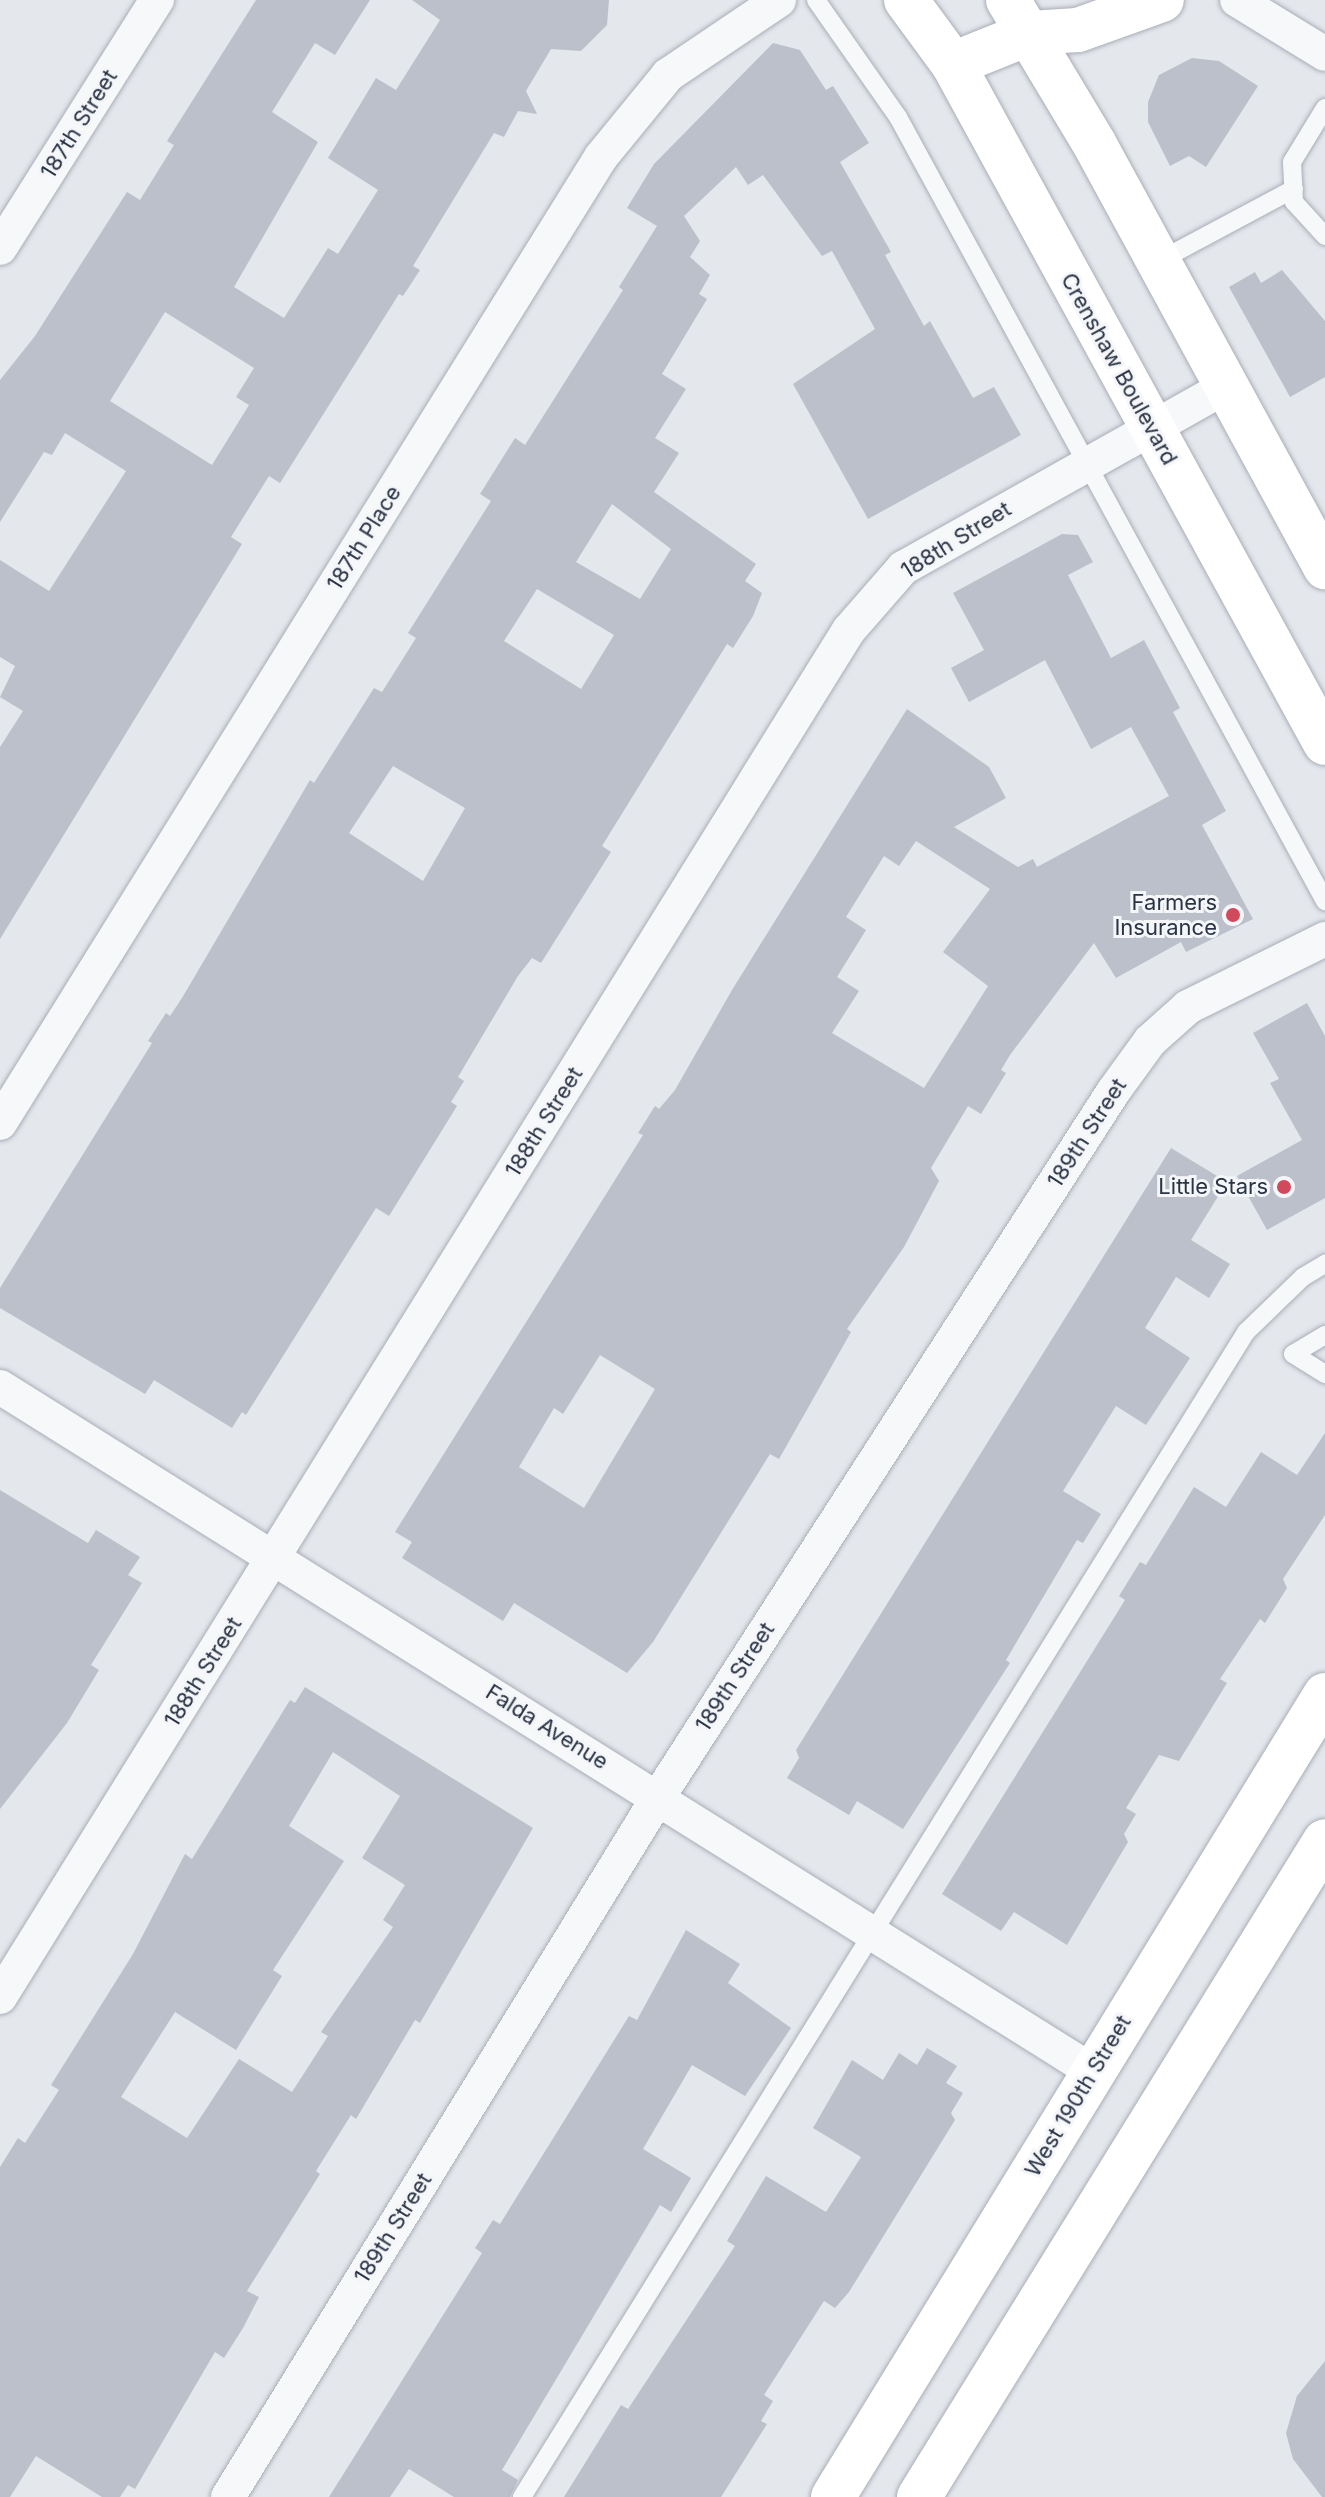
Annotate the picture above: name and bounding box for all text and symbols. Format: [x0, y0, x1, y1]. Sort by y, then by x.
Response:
street label: 187th Street [35, 65, 123, 183]
street label: Crenshaw Boulevard [1055, 268, 1183, 470]
street label: 187th Place [321, 481, 407, 595]
street label: 188th Street [896, 496, 1016, 584]
place label: Farmers Insurance [1114, 889, 1217, 940]
marker: Farmers Insurance [1224, 906, 1242, 924]
street label: 188th Street [500, 1062, 588, 1182]
street label: 189th Street [1042, 1073, 1132, 1193]
place label: Little Stars [1158, 1174, 1268, 1200]
marker: Little Stars [1275, 1178, 1293, 1196]
street label: 188th Street [159, 1612, 247, 1732]
street label: 189th Street [690, 1617, 780, 1737]
street label: Falda Avenue [481, 1679, 613, 1775]
street label: West 190th Street [1019, 2010, 1137, 2182]
street label: 189th Street [349, 2168, 437, 2288]

